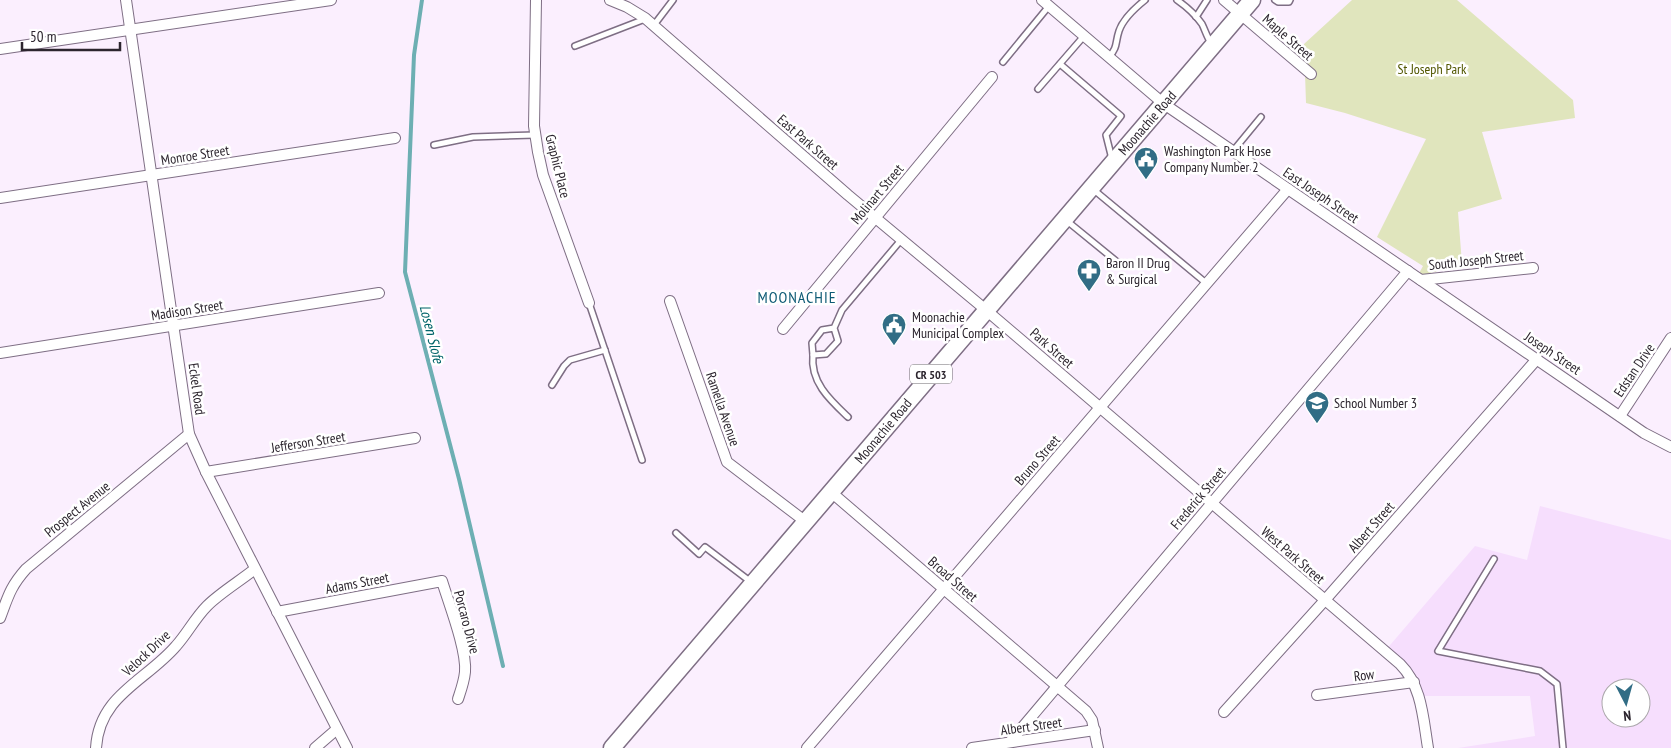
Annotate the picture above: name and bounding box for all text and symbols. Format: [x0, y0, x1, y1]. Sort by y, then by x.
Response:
street label: Maple Street [1259, 10, 1317, 64]
scale bar [22, 20, 120, 52]
text: 50 m [30, 27, 56, 46]
park label: St Joseph Park [1398, 60, 1467, 78]
street label: Moonachie Road [1114, 87, 1180, 159]
street label: East Park Street [774, 110, 843, 174]
street label: Graphic Place [541, 132, 575, 200]
street label: Monroe Street [160, 141, 230, 169]
place label: Washington Park Hose Company Number 2 [1164, 142, 1271, 176]
public building icon: Washington Park Hose Company Number 2 [1133, 146, 1159, 180]
street label: Molinart Street [847, 160, 907, 228]
street label: East Joseph Street [1280, 163, 1362, 227]
street label: South Joseph Street [1428, 246, 1524, 274]
place label: Baron II Drug & Surgical [1106, 254, 1170, 288]
pharmacy icon: Baron II Drug & Surgical [1076, 258, 1102, 292]
district label: MOONACHIE [757, 287, 837, 307]
street label: Madison Street [150, 295, 224, 325]
water label: Losen Slofe [416, 303, 449, 366]
place label: Moonachie Municipal Complex [912, 308, 1004, 342]
public building icon: Moonachie Municipal Complex [881, 312, 907, 346]
street label: Park Street [1026, 324, 1078, 372]
street label: Joseph Street [1521, 327, 1585, 378]
street label: Edstan Drive [1610, 340, 1659, 400]
street label: Eckel Road [184, 362, 210, 416]
road number: CR 503 [910, 364, 952, 384]
street label: Ramella Avenue [702, 370, 744, 449]
school or university icon: School Number 3 [1304, 390, 1330, 424]
place label: School Number 3 [1334, 394, 1417, 412]
street label: Moonachie Road [851, 395, 915, 467]
street label: Jefferson Street [269, 427, 346, 457]
street label: Bruno Street [1010, 431, 1064, 489]
street label: Frederick Street [1167, 463, 1229, 533]
street label: Prospect Avenue [41, 477, 114, 541]
street label: Albert Street [1344, 498, 1398, 556]
street label: West Park Street [1257, 522, 1329, 588]
street label: Broad Street [924, 552, 982, 606]
street label: Adams Street [324, 568, 390, 598]
street label: Porcaro Drive [450, 588, 484, 656]
street label: Velock Drive [117, 626, 174, 681]
street label: Row [1353, 665, 1376, 685]
north arrow [1601, 678, 1651, 728]
text: N [1623, 707, 1632, 725]
street label: Albert Street [999, 713, 1063, 739]

